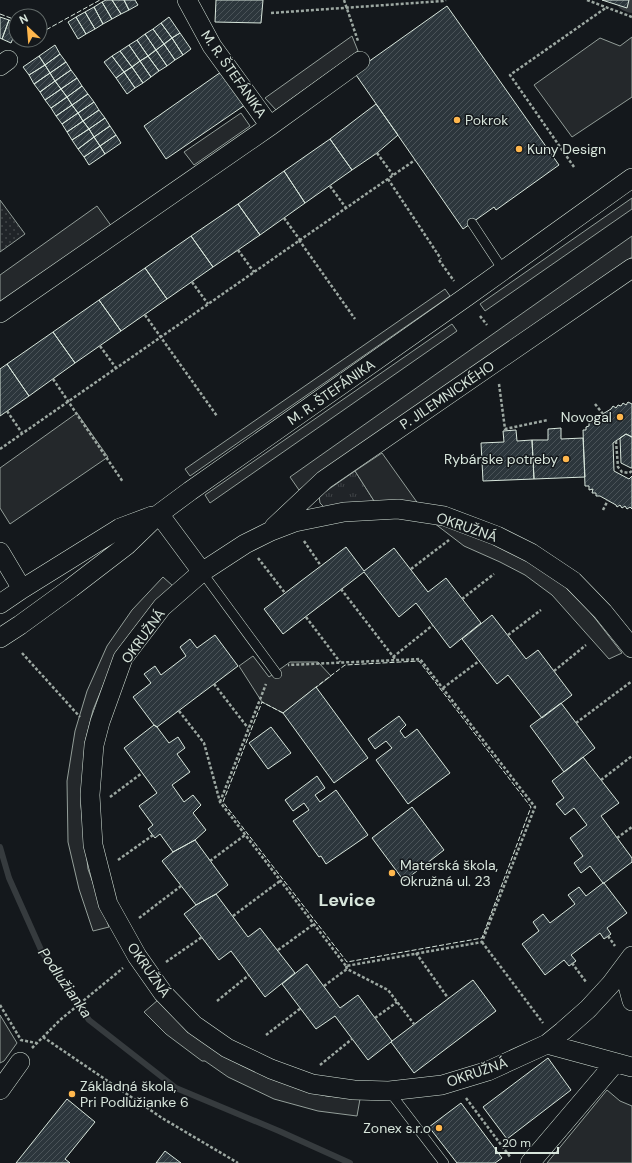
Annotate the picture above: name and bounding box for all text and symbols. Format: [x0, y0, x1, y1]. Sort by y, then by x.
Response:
north arrow [8, 8, 48, 48]
text: N [17, 11, 30, 27]
street label: M. R. ŠTEFÁNIKA [197, 27, 271, 121]
place label: Pokrok [465, 111, 508, 129]
marker: Pokrok [452, 115, 462, 125]
place label: Kuny Design [527, 140, 606, 158]
marker: Kuny Design [514, 144, 524, 154]
street label: M. R. ŠTEFÁNIKA [284, 355, 378, 429]
street label: P. JILEMNICKÉHO [396, 357, 498, 433]
place label: Novogal [561, 408, 612, 426]
marker: Novogal [615, 412, 625, 422]
place label: Rybárske potreby [444, 450, 558, 468]
marker: Rybárske potreby [561, 454, 571, 464]
street label: OKRUŽNÁ [434, 508, 500, 546]
street label: OKRUŽNÁ [117, 605, 169, 667]
place label: Materská škola, Okružná ul. 23 [400, 856, 499, 890]
marker: Materská škola, Okružná ul. 23 [387, 868, 397, 878]
district label: Levice [319, 888, 376, 912]
street label: OKRUŽNÁ [124, 939, 174, 1001]
water label: Podlužianka [33, 944, 97, 1022]
street label: OKRUŽNÁ [444, 1053, 510, 1091]
place label: Základná škola, Pri Podlužianke 6 [80, 1077, 189, 1111]
marker: Základná škola, Pri Podlužianke 6 [67, 1089, 77, 1099]
place label: Zonex s.r.o [363, 1119, 431, 1137]
marker: Zonex s.r.o [434, 1123, 444, 1133]
scale bar [496, 1129, 558, 1155]
text: 20 m [502, 1135, 531, 1151]

